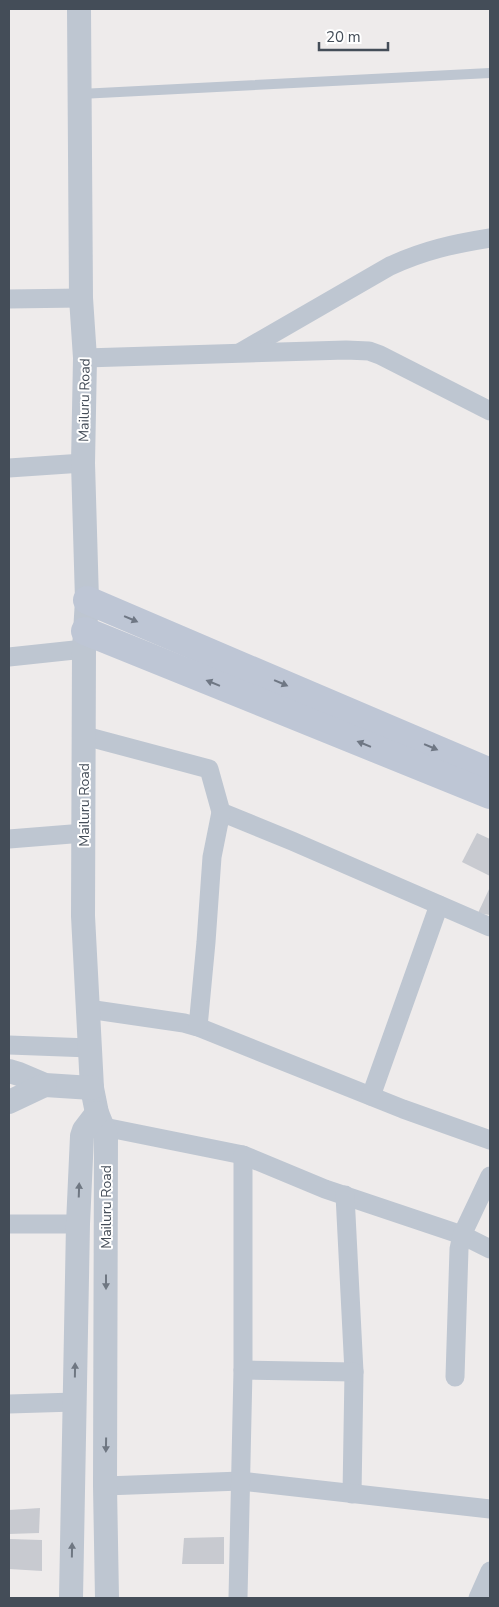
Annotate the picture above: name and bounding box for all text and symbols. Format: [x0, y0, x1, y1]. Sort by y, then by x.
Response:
scale bar [319, 20, 388, 52]
text: 20 m [326, 27, 361, 47]
street label: Mailuru Road [74, 358, 95, 442]
one-way arrow [124, 616, 139, 624]
one-way arrow [206, 679, 221, 686]
one-way arrow [274, 679, 289, 687]
one-way arrow [356, 740, 371, 748]
one-way arrow [424, 743, 438, 751]
street label: Mailuru Road [75, 763, 94, 847]
street label: Mailuru Road [97, 1165, 116, 1249]
one-way arrow [76, 1181, 84, 1197]
one-way arrow [102, 1274, 110, 1290]
one-way arrow [72, 1361, 80, 1377]
one-way arrow [101, 1437, 109, 1453]
one-way arrow [68, 1541, 76, 1557]

